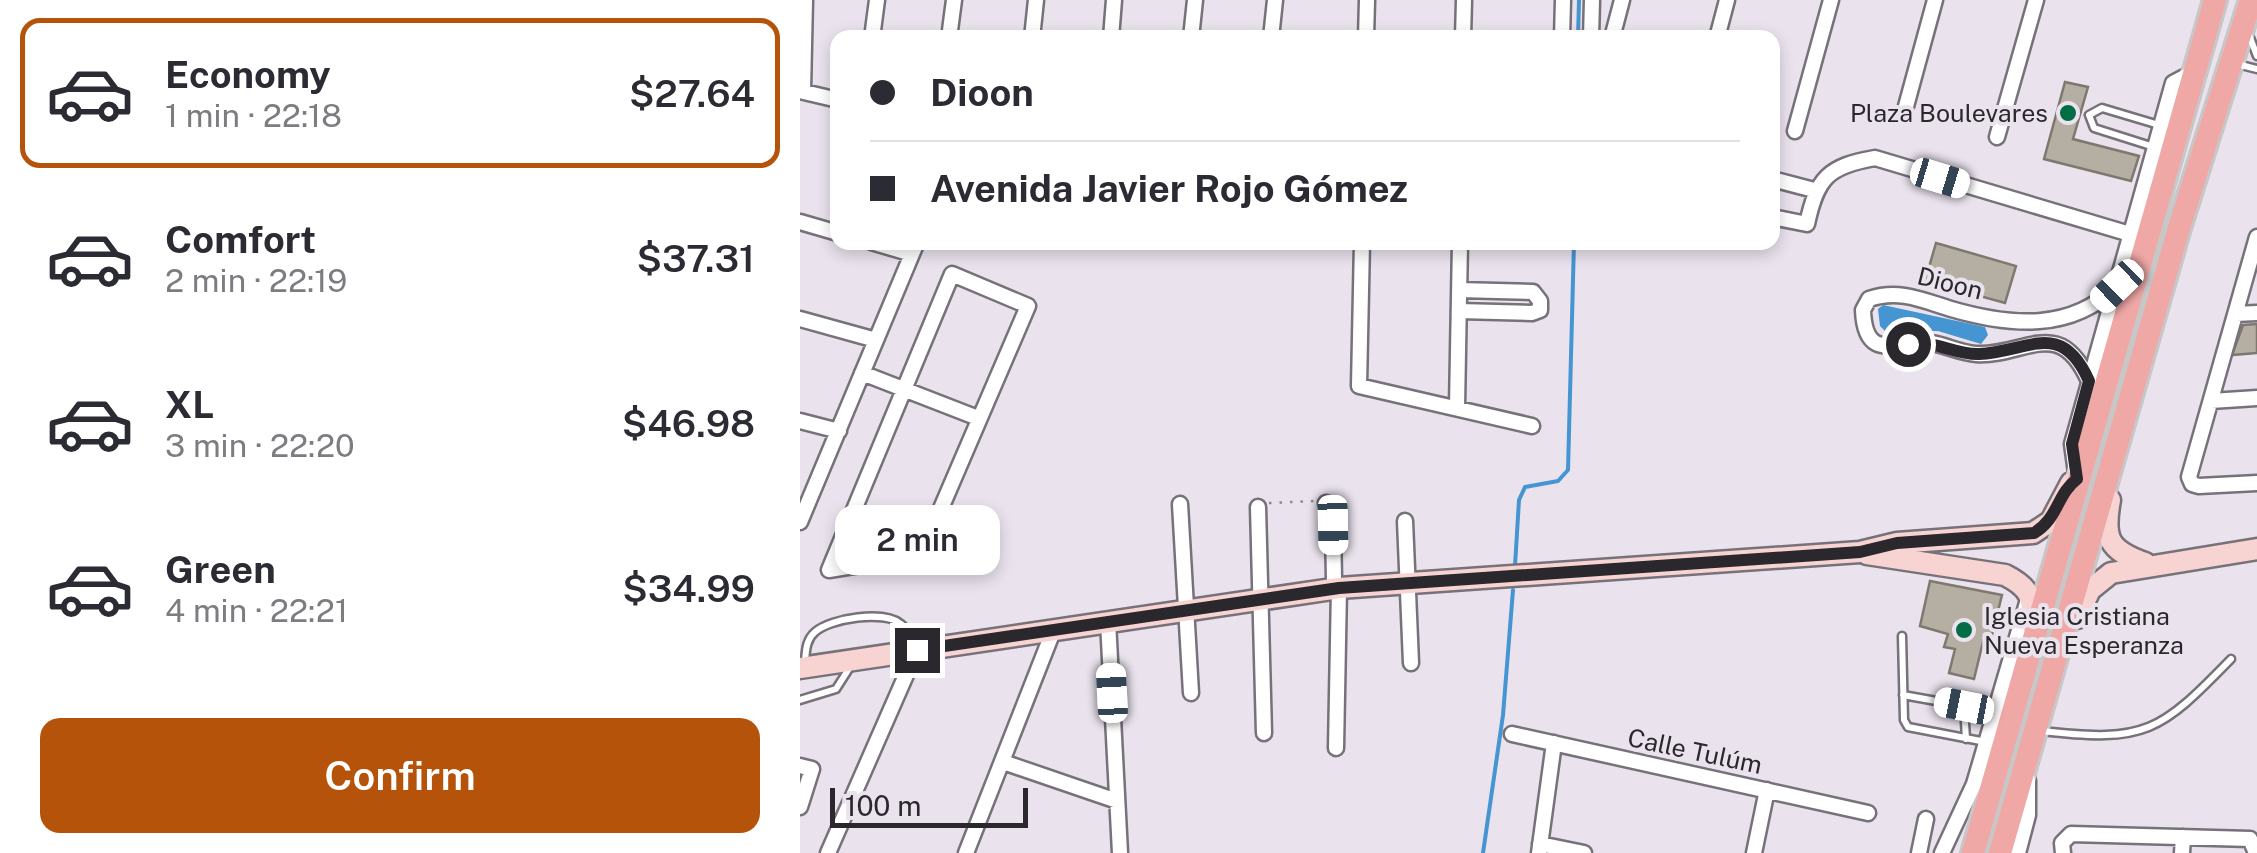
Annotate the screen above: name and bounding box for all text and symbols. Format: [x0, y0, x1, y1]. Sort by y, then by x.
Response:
icon: car [45, 48, 135, 138]
text: Economy [165, 52, 331, 97]
text: Dioon [930, 70, 1034, 115]
text: $27.64 [629, 71, 755, 116]
text: 1 min · 22:18 [165, 97, 342, 134]
place label: Plaza Boulevares [1850, 98, 2048, 128]
marker: Plaza Boulevares [2057, 102, 2079, 124]
car [1907, 155, 1973, 201]
text: Avenida Javier Rojo Gómez [930, 166, 1408, 211]
icon: car [45, 213, 135, 303]
text: Comfort [165, 217, 316, 262]
text: $37.31 [637, 236, 755, 281]
car [2085, 254, 2149, 318]
street label: Dioon [1914, 260, 1986, 306]
text: 2 min · 22:19 [165, 262, 347, 299]
route start [1886, 322, 1931, 367]
icon: car [45, 378, 135, 468]
text: XL [165, 382, 214, 427]
text: $46.98 [622, 401, 755, 446]
text: 3 min · 22:20 [165, 427, 355, 464]
car [1317, 495, 1349, 555]
callout: 2 min [834, 505, 1000, 575]
text: 2 min [876, 521, 959, 558]
icon: car [45, 543, 135, 633]
text: Green [165, 547, 276, 592]
text: $34.99 [622, 566, 755, 611]
text: 4 min · 22:21 [165, 592, 348, 629]
place label: Iglesia Cristiana Nueva Esperanza [1984, 601, 2184, 660]
marker: Iglesia Cristiana Nueva Esperanza [1953, 619, 1975, 641]
route end [895, 628, 940, 673]
car [1095, 662, 1129, 724]
car [1932, 686, 1996, 726]
button: Confirm [40, 718, 760, 833]
street label: Calle Tulúm [1625, 722, 1765, 780]
scale bar [830, 783, 1028, 828]
text: 100 m [845, 789, 922, 822]

